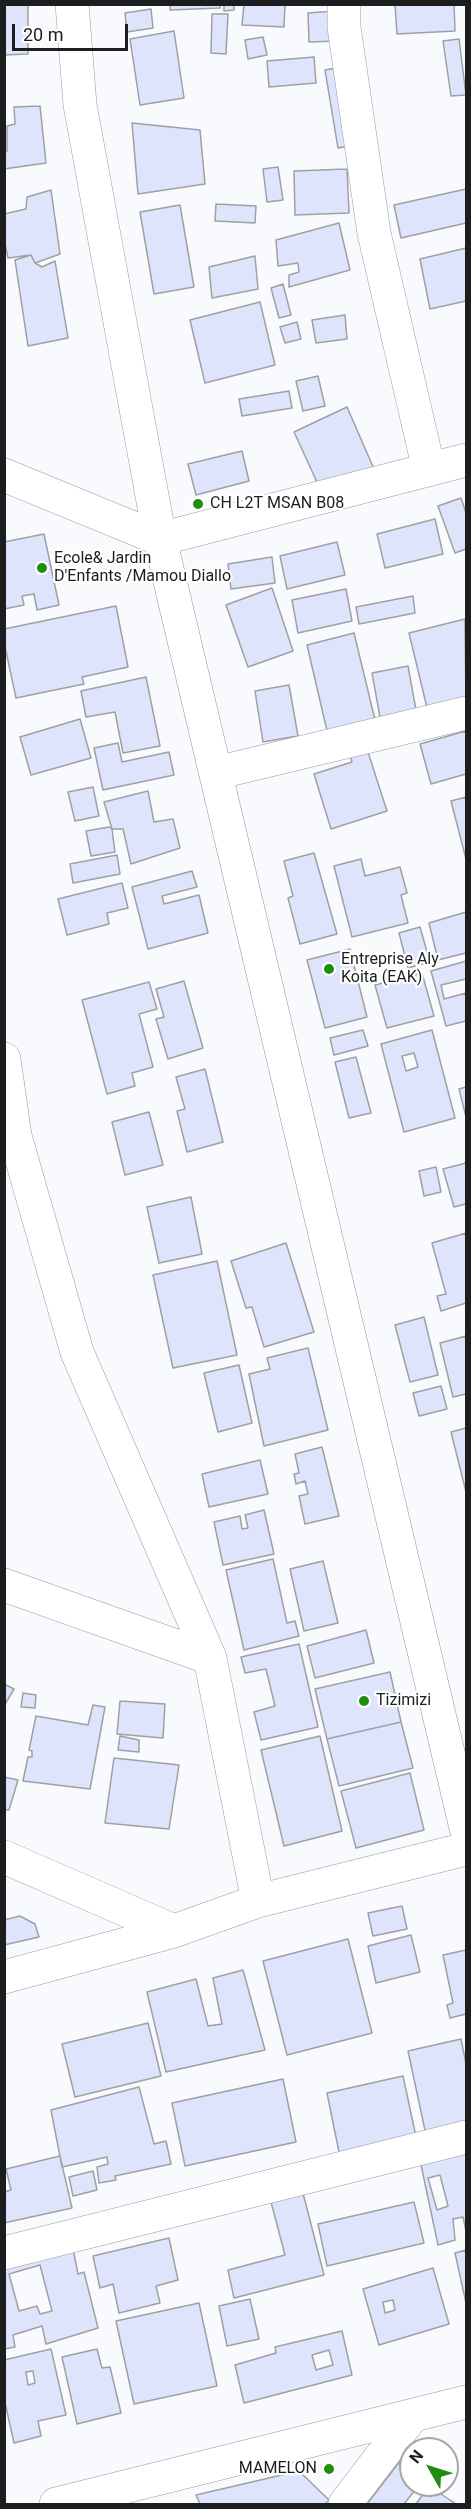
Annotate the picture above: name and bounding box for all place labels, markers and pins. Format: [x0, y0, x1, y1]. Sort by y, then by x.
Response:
place label: CH L2T MSAN B08 [210, 494, 344, 514]
marker: CH L2T MSAN B08 [191, 497, 205, 511]
place label: Ecole& Jardin D'Enfants /Mamou Diallo [54, 549, 231, 587]
marker: Ecole& Jardin D'Enfants /Mamou Diallo [35, 561, 49, 575]
place label: Entreprise Aly Koita (EAK) [341, 950, 439, 988]
marker: Entreprise Aly Koita (EAK) [322, 962, 336, 976]
place label: Tizimizi [376, 1691, 431, 1711]
marker: Tizimizi [357, 1694, 371, 1708]
place label: MAMELON [239, 2459, 317, 2479]
marker: MAMELON [322, 2462, 336, 2476]

